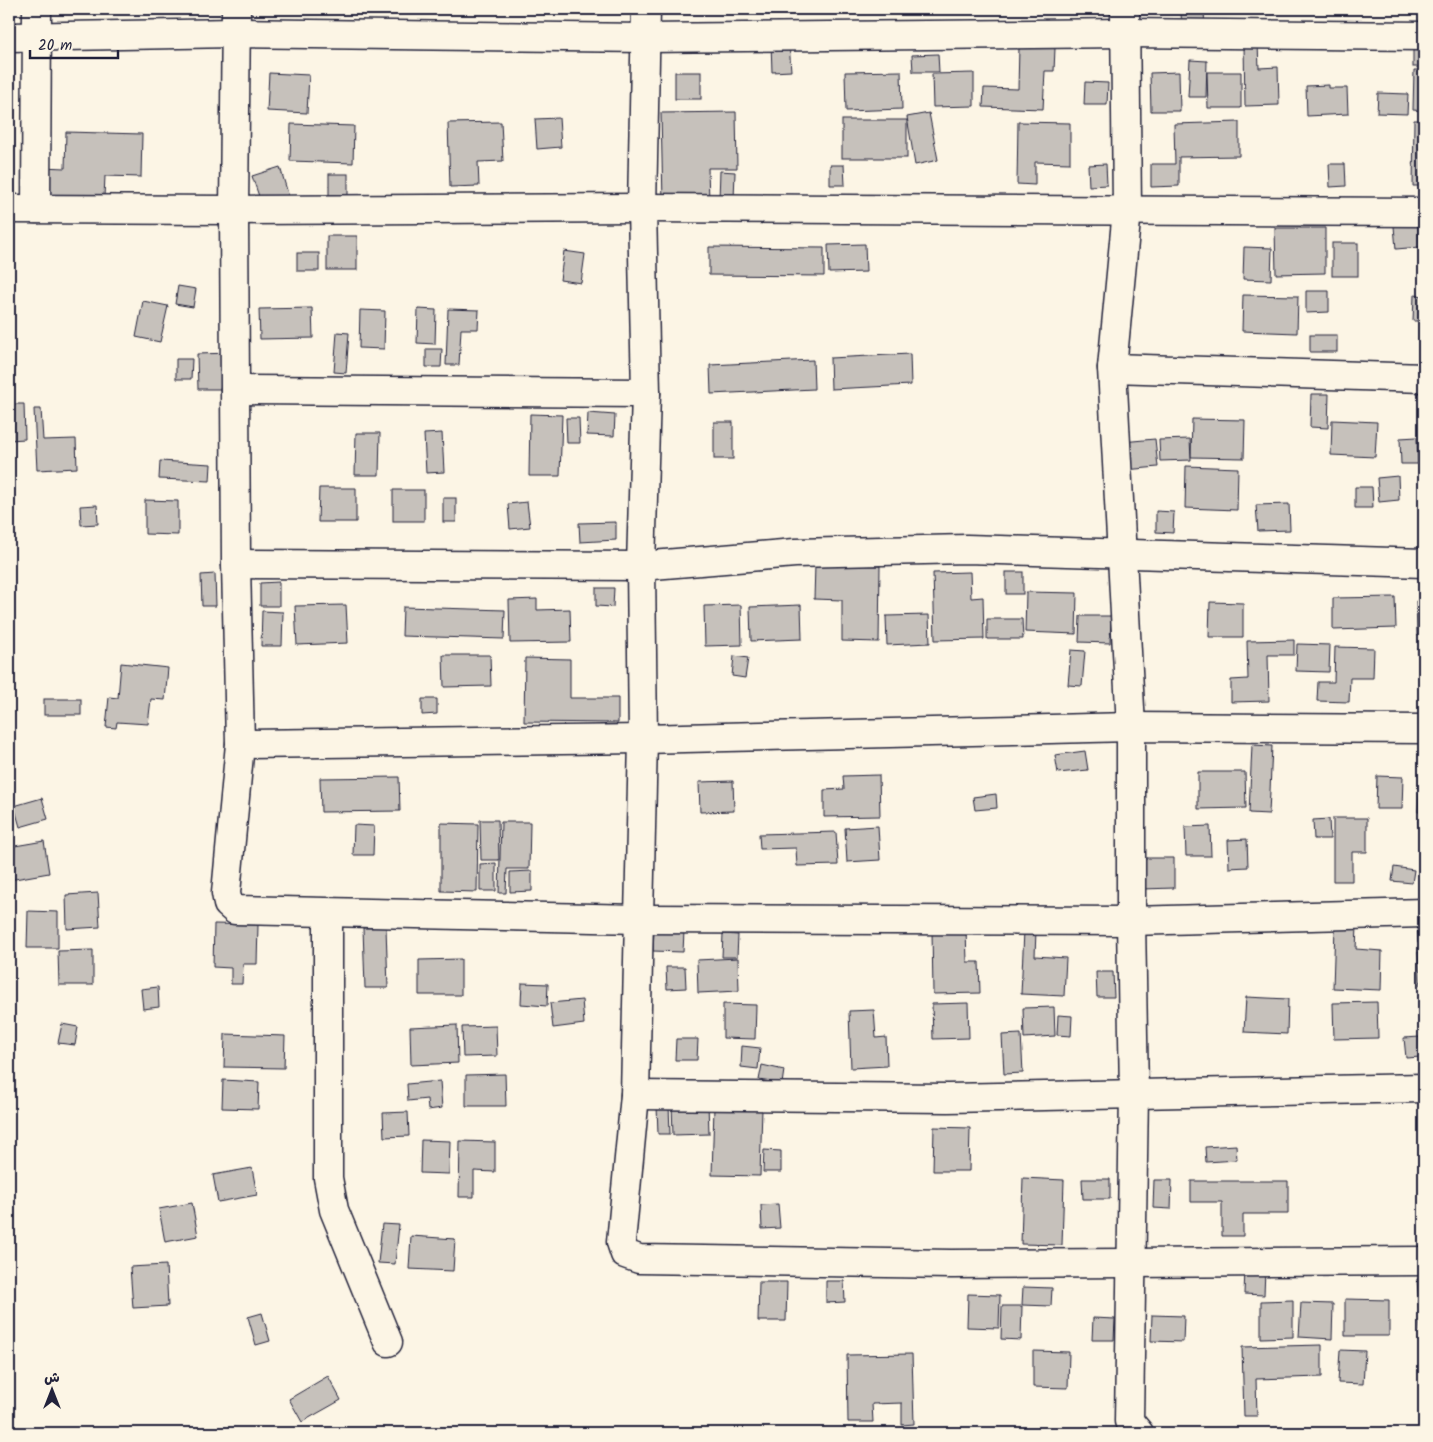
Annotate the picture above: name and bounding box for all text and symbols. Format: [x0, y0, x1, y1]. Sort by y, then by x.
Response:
scale bar [30, 28, 118, 60]
text: 20 m [38, 34, 72, 58]
north arrow [28, 1364, 78, 1414]
text: ش [44, 1367, 60, 1389]

